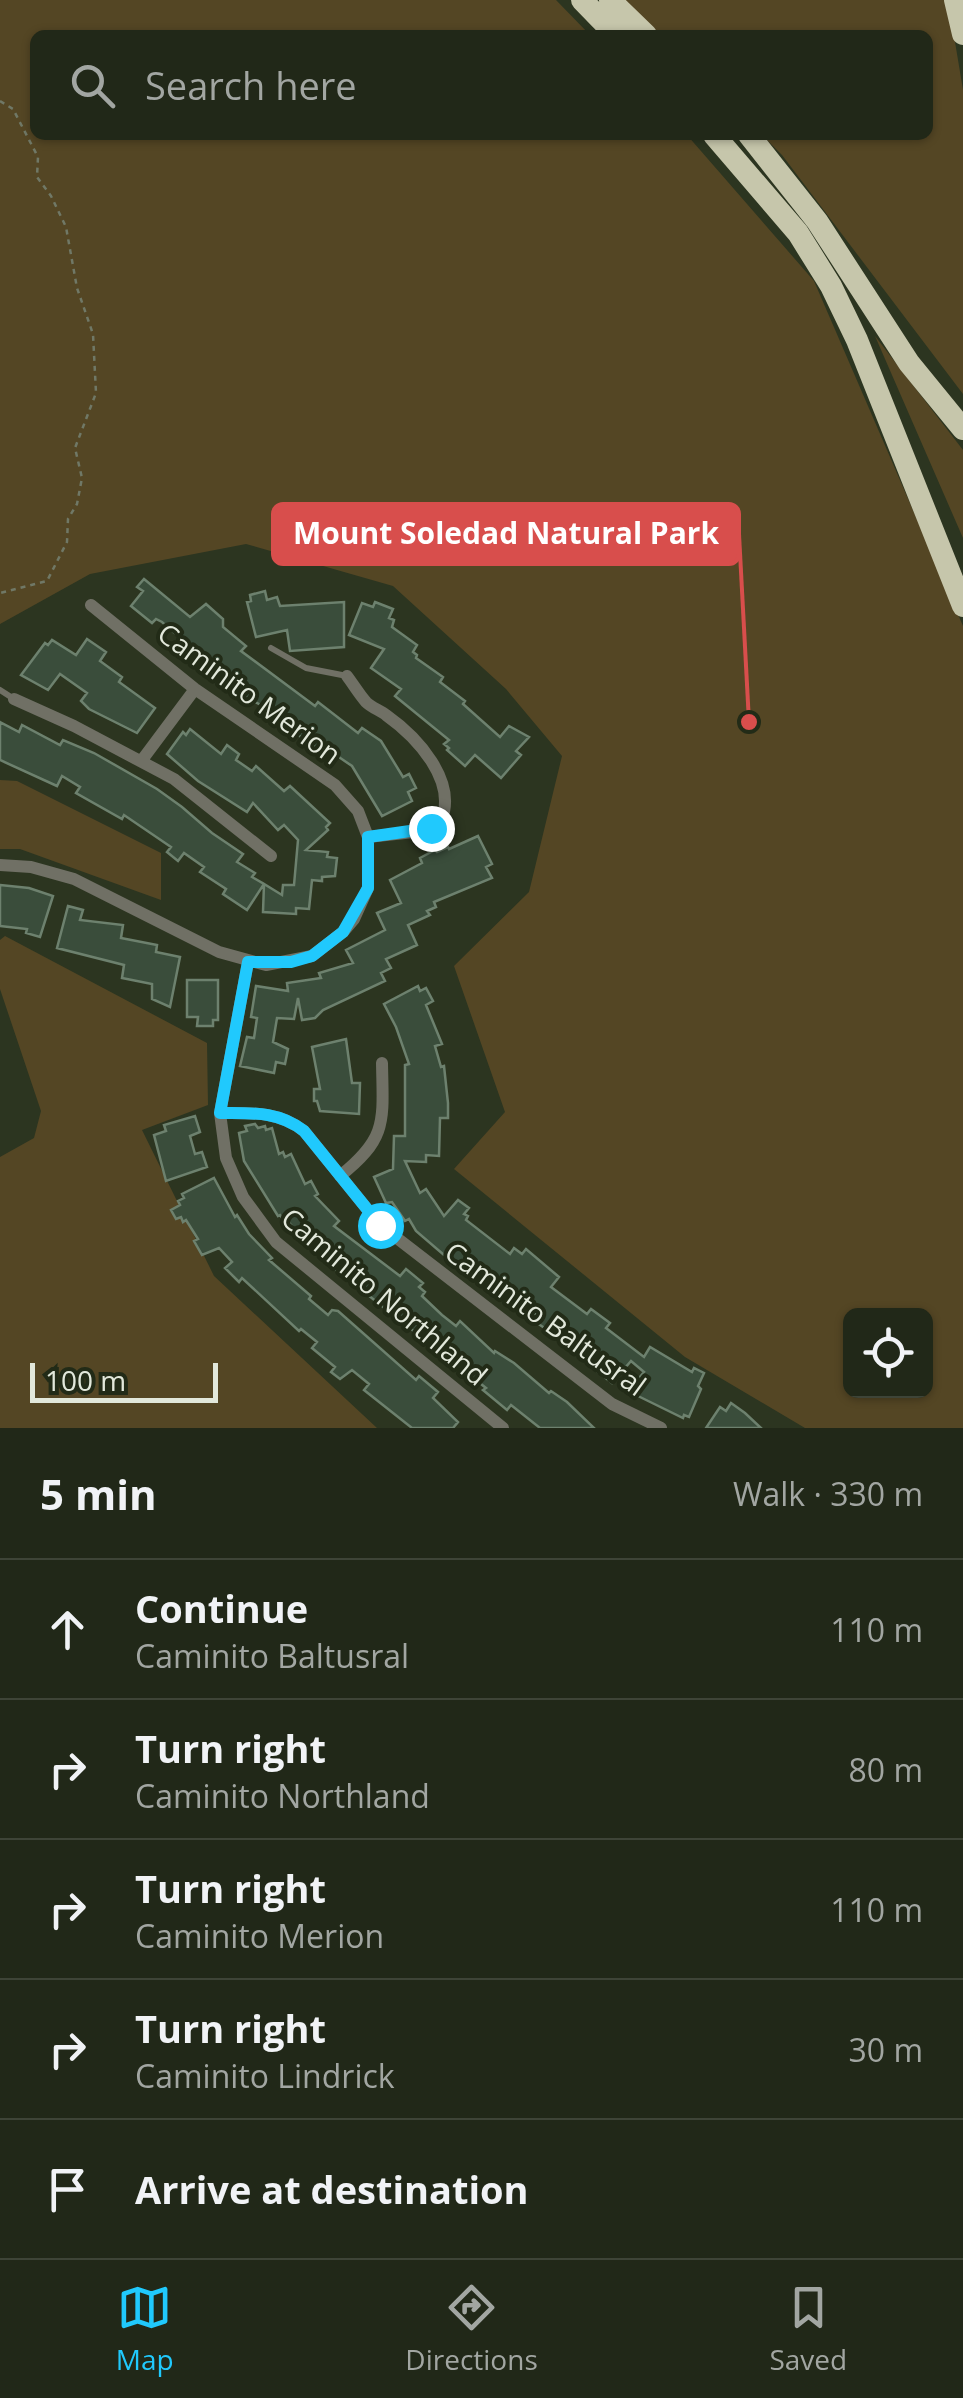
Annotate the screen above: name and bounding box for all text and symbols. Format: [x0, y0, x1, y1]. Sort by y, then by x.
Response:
search box [30, 30, 933, 140]
icon: search [65, 58, 120, 113]
text: Search here [145, 59, 357, 111]
callout: Mount Soledad Natural Park [273, 504, 739, 564]
text: Mount Soledad Natural Park [293, 512, 719, 553]
street label: Caminito Merion [151, 614, 349, 772]
route end [409, 806, 455, 852]
street label: Caminito Northland [274, 1199, 496, 1393]
route start [358, 1203, 404, 1249]
street label: Caminito Baltusral [438, 1232, 654, 1404]
map controls [843, 1308, 933, 1398]
button: locate [843, 1308, 933, 1398]
scale bar [30, 1358, 218, 1402]
text: 100 m [45, 1361, 126, 1399]
text: 5 min [40, 1465, 157, 1522]
text: Walk · 330 m [733, 1472, 923, 1515]
text: Continue [135, 1582, 308, 1634]
icon: ahead [40, 1602, 95, 1657]
text: 110 m [830, 1608, 923, 1651]
text: Caminito Baltusral [135, 1634, 409, 1677]
text: Turn right [135, 1722, 326, 1774]
icon: right [40, 1742, 95, 1797]
text: 80 m [848, 1748, 923, 1791]
text: Caminito Northland [135, 1774, 430, 1817]
text: Turn right [135, 1862, 326, 1914]
icon: right [40, 1882, 95, 1937]
text: 110 m [830, 1888, 923, 1931]
text: Caminito Merion [135, 1914, 384, 1957]
text: Turn right [135, 2002, 326, 2054]
icon: right [40, 2022, 95, 2077]
text: 30 m [848, 2028, 923, 2071]
text: Caminito Lindrick [135, 2054, 395, 2097]
icon: arrive [40, 2162, 95, 2217]
text: Arrive at destination [135, 2163, 529, 2215]
tab: Map [116, 2280, 174, 2378]
tab: Directions [405, 2280, 538, 2378]
tab: Saved [769, 2280, 847, 2378]

